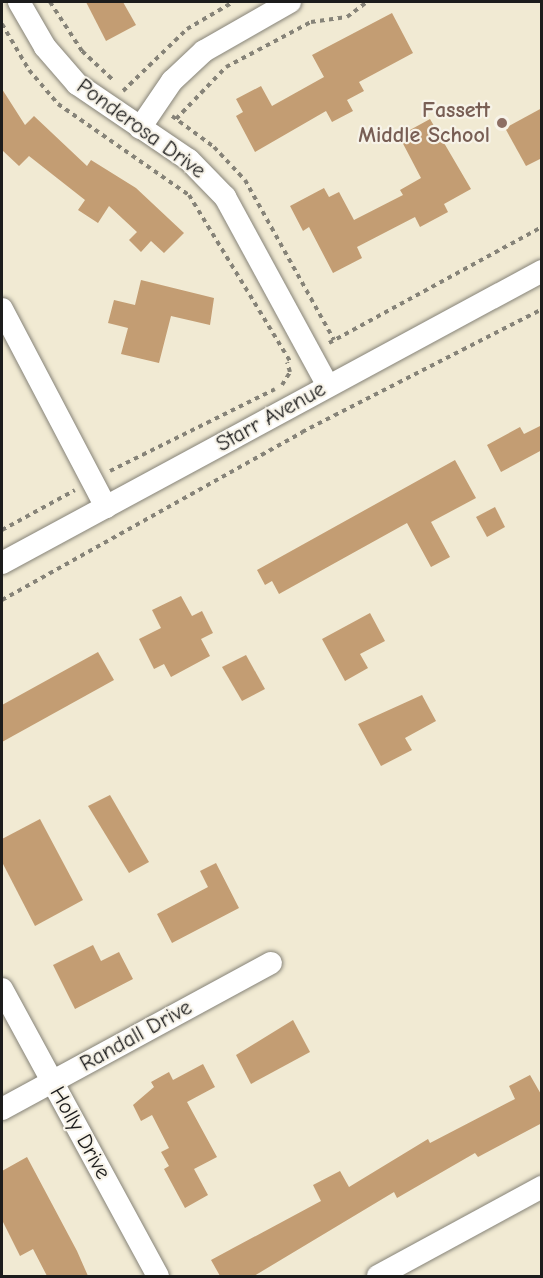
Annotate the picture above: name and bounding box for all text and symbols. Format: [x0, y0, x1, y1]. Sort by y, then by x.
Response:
street label: Ponderosa Drive [71, 73, 211, 185]
place label: Fassett Middle School [358, 97, 490, 148]
marker: Fassett Middle School [495, 116, 509, 130]
street label: Starr Avenue [212, 376, 330, 458]
street label: Randall Drive [76, 994, 196, 1078]
street label: Holly Drive [44, 1082, 116, 1184]

